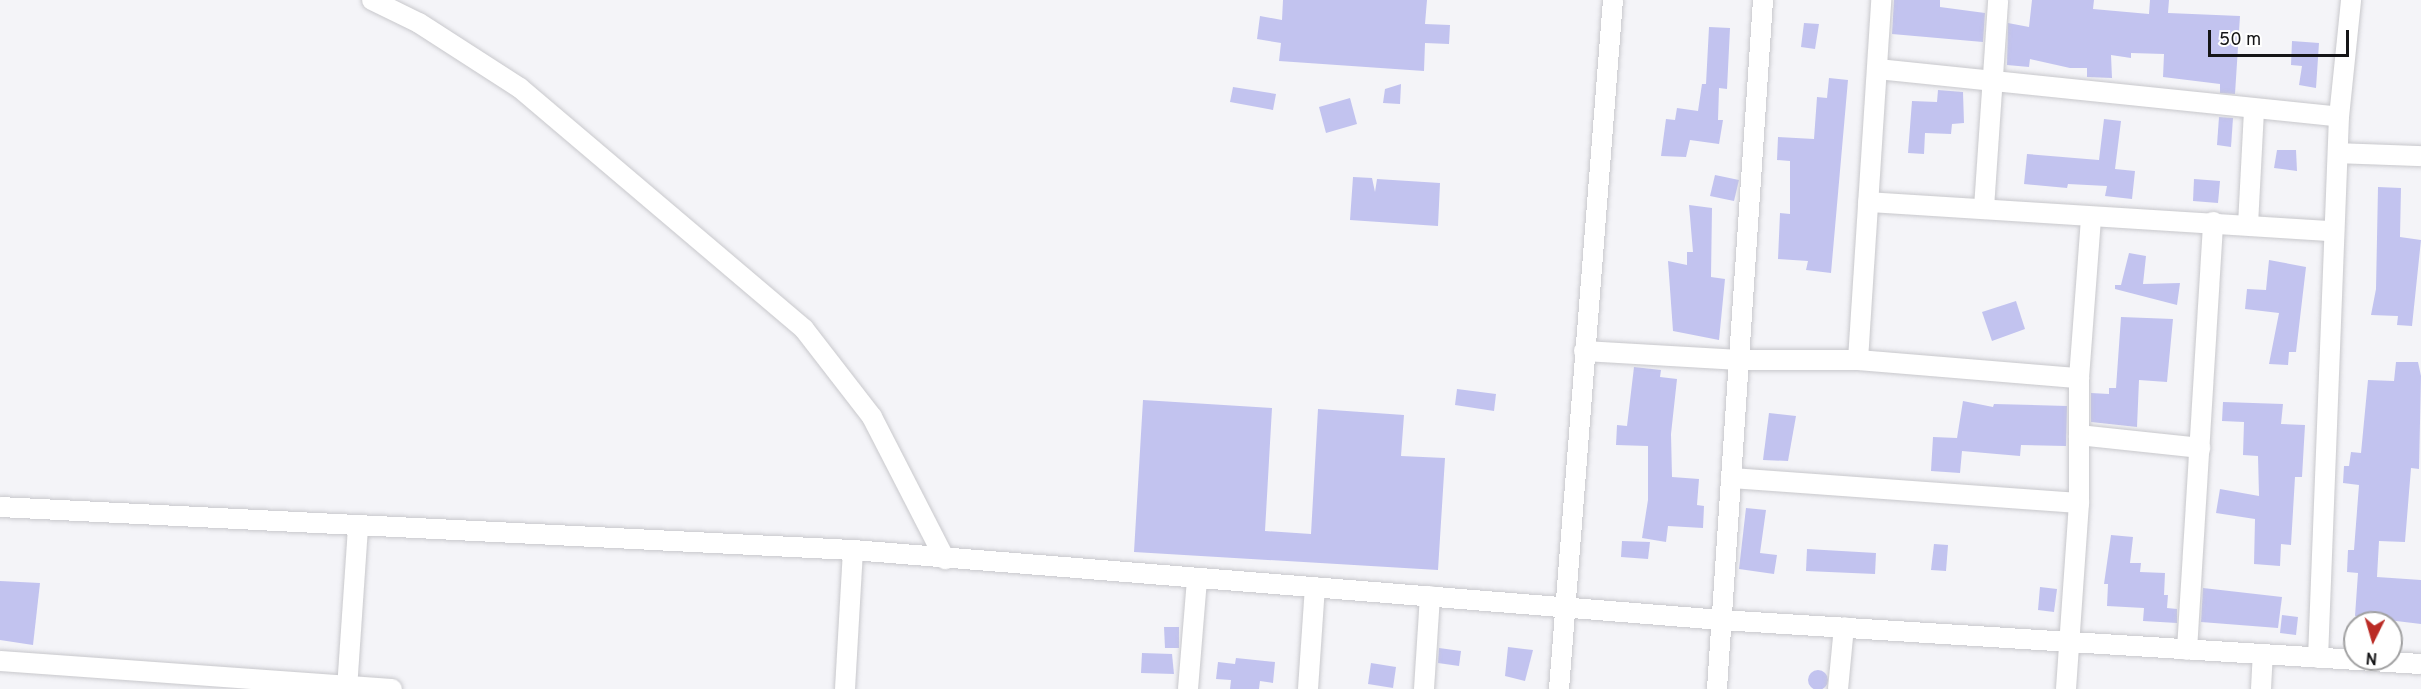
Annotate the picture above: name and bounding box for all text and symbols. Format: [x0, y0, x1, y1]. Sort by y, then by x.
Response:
scale bar [2211, 18, 2352, 56]
text: 50 m [2219, 29, 2261, 52]
north arrow [2343, 611, 2403, 671]
text: N [2365, 646, 2378, 667]

